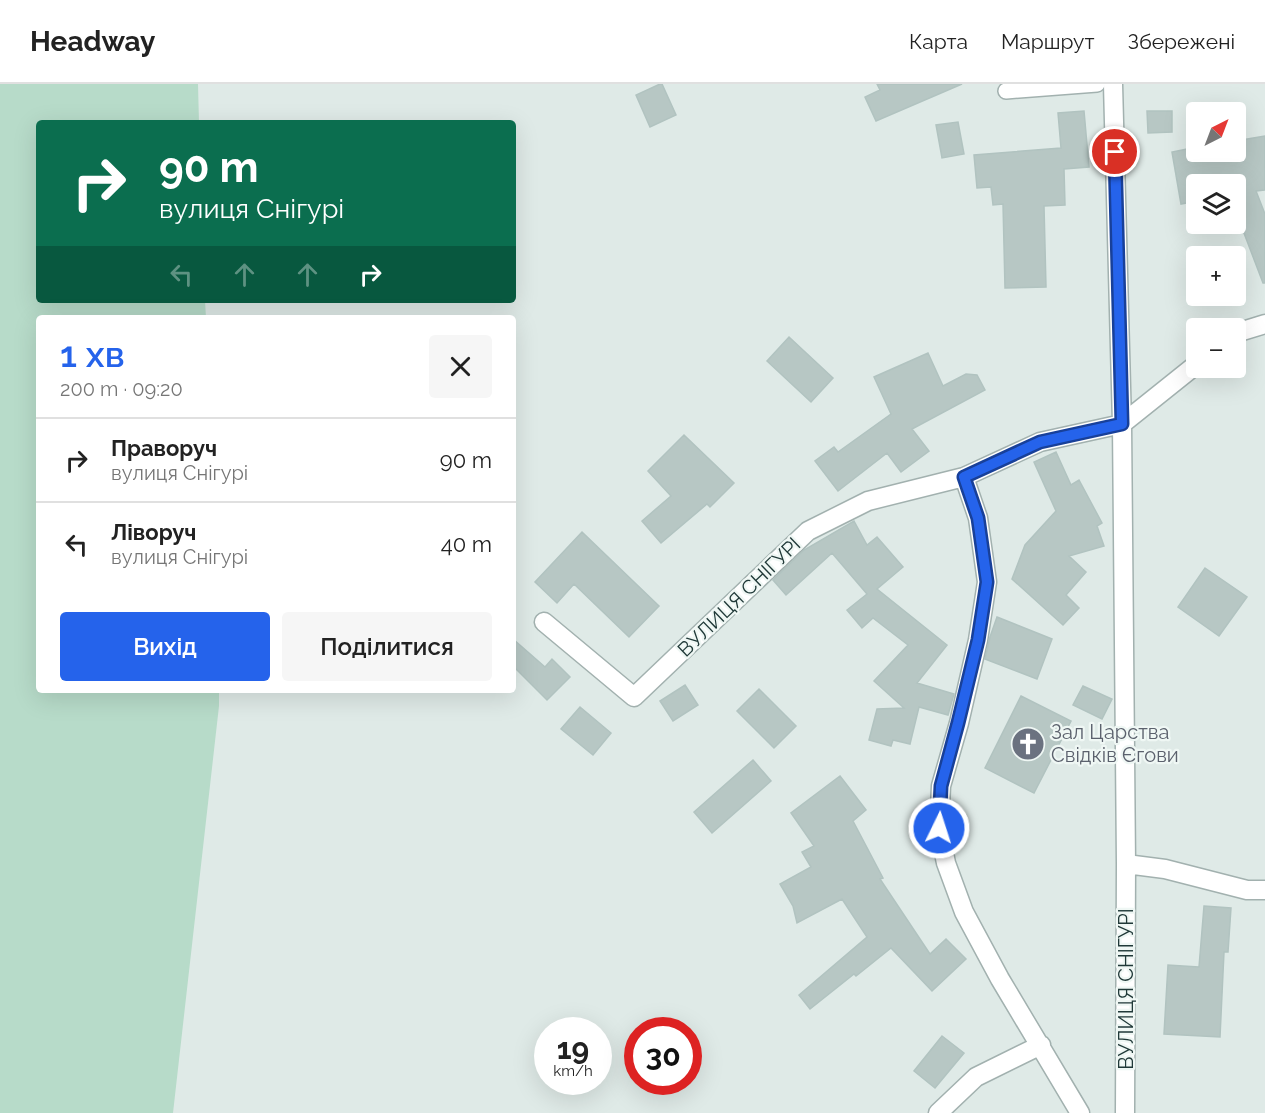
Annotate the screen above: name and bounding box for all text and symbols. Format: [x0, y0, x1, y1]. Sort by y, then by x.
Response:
text: Headway [30, 25, 155, 58]
text: Карта [909, 29, 968, 54]
text: Маршрут [1001, 29, 1094, 54]
text: Збережені [1127, 29, 1235, 54]
north arrow [1186, 102, 1246, 162]
map controls [1186, 102, 1246, 378]
pin [1089, 126, 1140, 177]
icon: arrive [1098, 135, 1131, 168]
text: 90 m [159, 143, 259, 192]
icon: right [60, 144, 138, 222]
button: layers [1186, 174, 1246, 234]
text: вулиця Снігурі [159, 193, 344, 224]
button: + [1186, 246, 1246, 306]
icon: left [165, 258, 198, 291]
icon: ahead [228, 258, 261, 291]
icon: ahead [291, 258, 324, 291]
icon: right [354, 258, 387, 291]
button: − [1186, 318, 1246, 378]
text: 1 хв [60, 333, 125, 375]
button: close [429, 335, 492, 398]
text: 200 m · 09:20 [60, 377, 183, 401]
text: Праворуч [111, 435, 217, 461]
icon: right [60, 444, 93, 477]
text: 90 m [440, 447, 492, 473]
text: вулиця Снігурі [111, 461, 248, 485]
text: Ліворуч [111, 519, 196, 545]
icon: left [60, 528, 93, 561]
text: 40 m [441, 531, 492, 557]
street label: ВУЛИЦЯ СНІГУРІ [673, 532, 805, 662]
text: вулиця Снігурі [111, 545, 248, 569]
button: Вихід [60, 612, 270, 681]
button: Поділитися [282, 612, 492, 681]
place label: Зал Царства Свідків Єгови [1051, 720, 1179, 767]
church icon: Зал Царства Свідків Єгови [1010, 726, 1046, 762]
position arrow [907, 796, 971, 860]
street label: ВУЛИЦЯ СНІГУРІ [1114, 908, 1138, 1070]
speed limit sign: 30 [624, 1017, 702, 1095]
text: 19 [557, 1031, 589, 1066]
text: km/h [553, 1062, 593, 1080]

